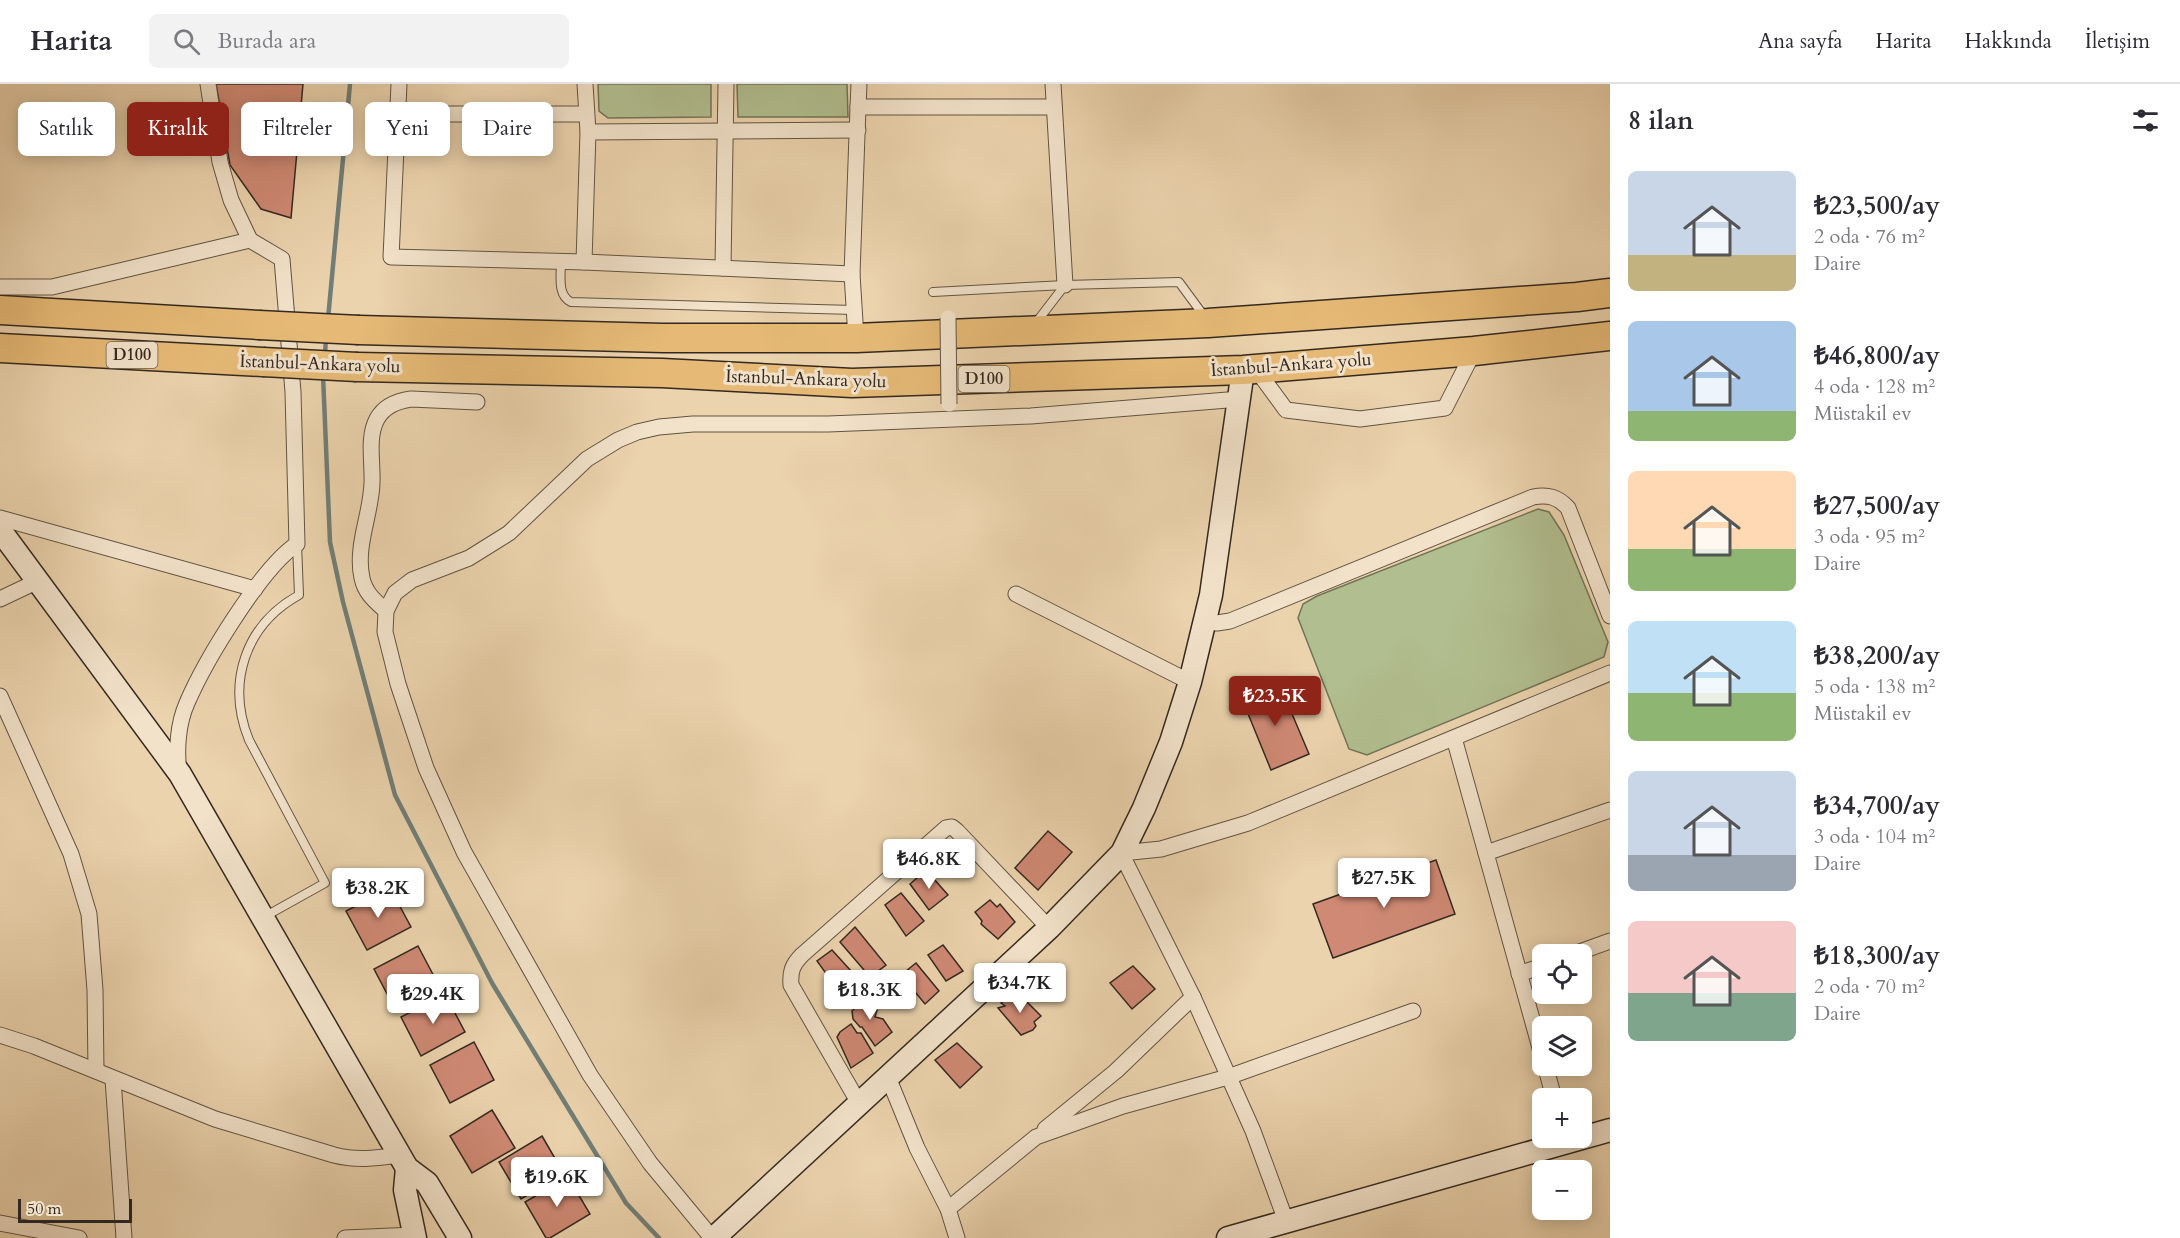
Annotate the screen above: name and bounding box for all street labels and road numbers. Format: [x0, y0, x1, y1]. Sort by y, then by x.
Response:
road number: D100 [106, 342, 158, 368]
street label: İstanbul-Ankara yolu [1210, 347, 1372, 383]
street label: İstanbul-Ankara yolu [239, 349, 401, 379]
street label: İstanbul-Ankara yolu [725, 364, 887, 394]
road number: D100 [958, 366, 1010, 392]

